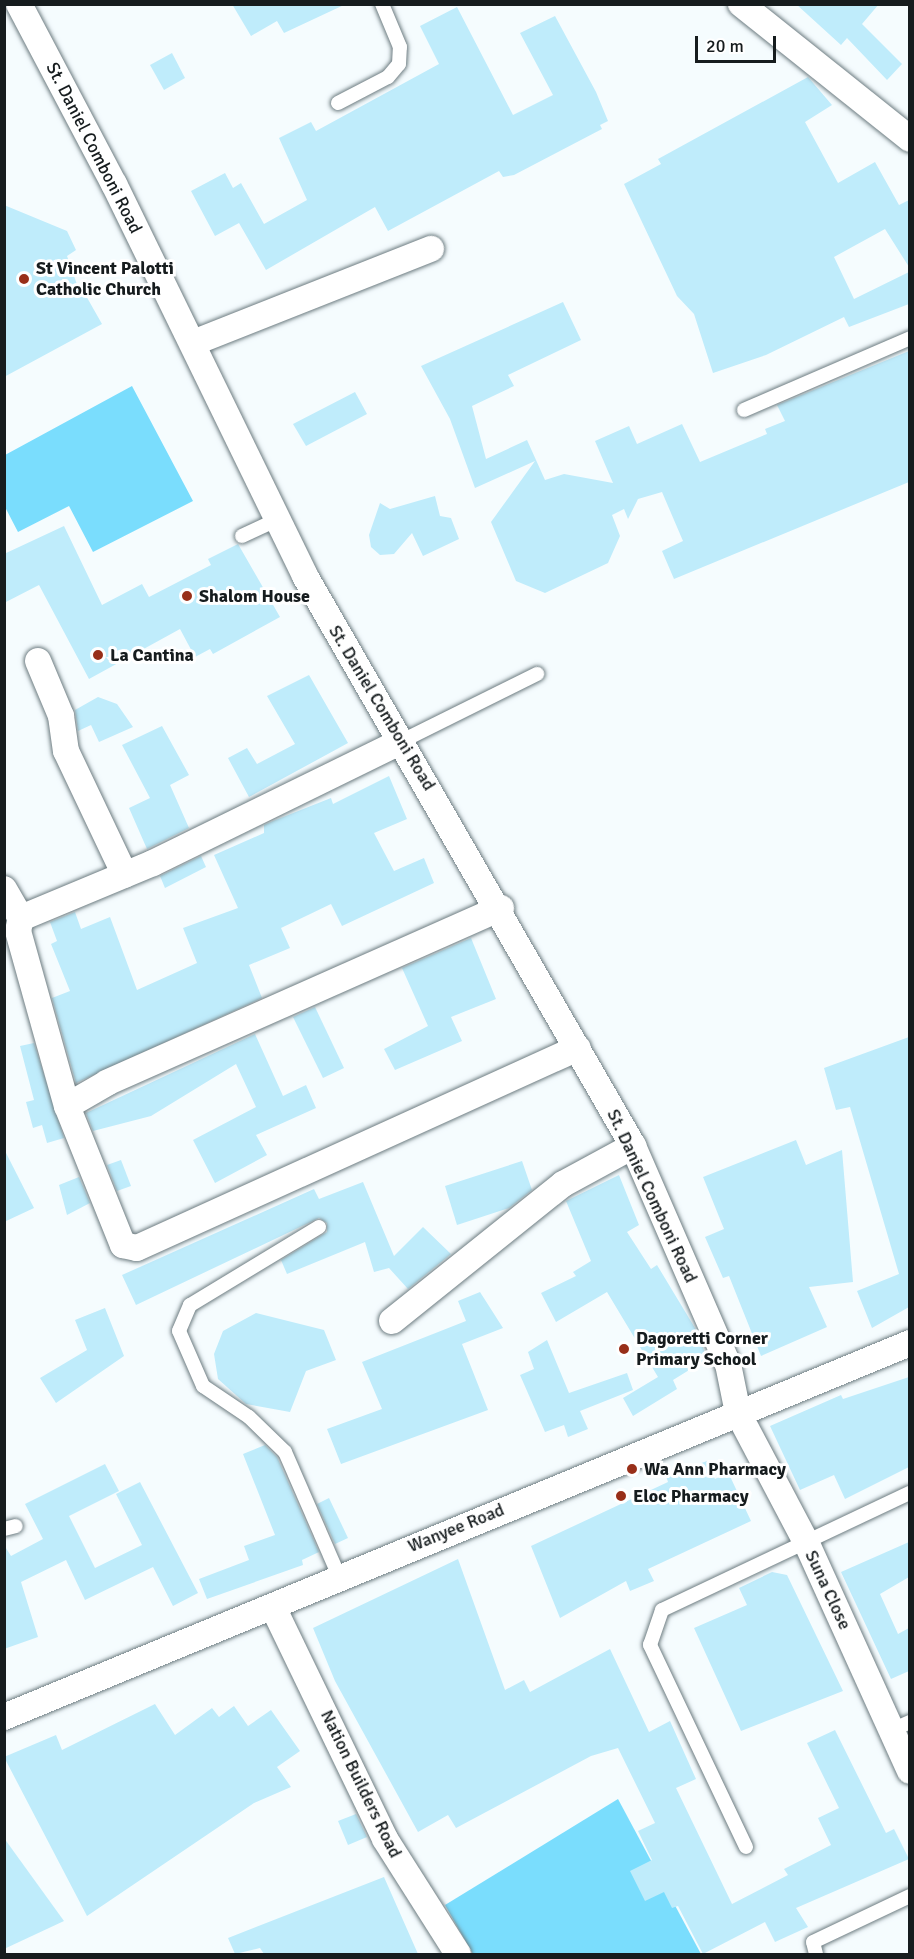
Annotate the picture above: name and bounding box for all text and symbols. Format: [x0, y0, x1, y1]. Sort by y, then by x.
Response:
scale bar [698, 24, 779, 62]
text: 20 m [706, 35, 744, 57]
street label: St. Daniel Comboni Road [41, 59, 147, 237]
place label: St Vincent Palotti Catholic Church [36, 258, 174, 300]
marker: St Vincent Palotti Catholic Church [17, 272, 31, 286]
place label: Shalom House [199, 585, 310, 607]
marker: Shalom House [180, 589, 194, 603]
street label: St. Daniel Comboni Road [324, 621, 440, 795]
place label: La Cantina [110, 644, 194, 666]
marker: La Cantina [91, 648, 105, 662]
street label: St. Daniel Comboni Road [602, 1106, 702, 1286]
place label: Dagoretti Corner Primary School [636, 1328, 768, 1370]
marker: Dagoretti Corner Primary School [617, 1342, 631, 1356]
place label: Wa Ann Pharmacy [644, 1458, 786, 1480]
marker: Wa Ann Pharmacy [625, 1462, 639, 1476]
place label: Eloc Pharmacy [633, 1485, 749, 1507]
marker: Eloc Pharmacy [614, 1489, 628, 1503]
street label: Wanyee Road [405, 1499, 507, 1557]
street label: Suna Close [800, 1547, 856, 1633]
street label: Nation Builders Road [316, 1707, 406, 1861]

